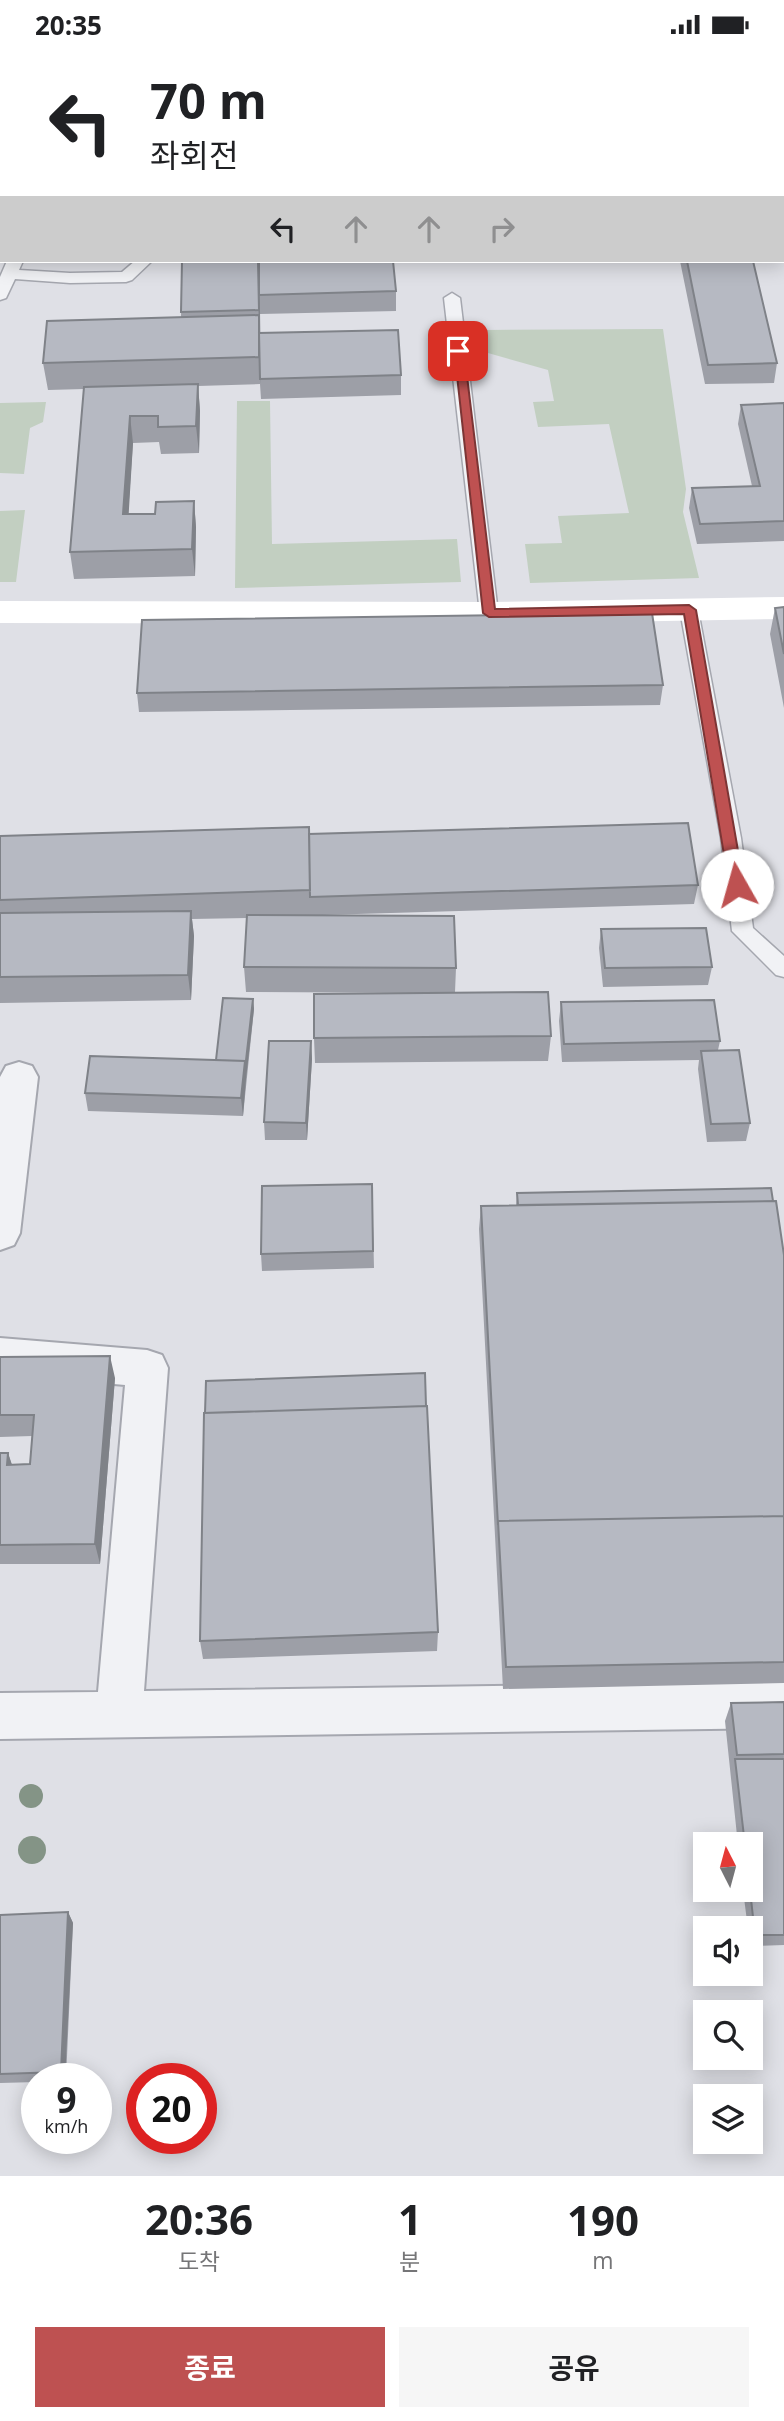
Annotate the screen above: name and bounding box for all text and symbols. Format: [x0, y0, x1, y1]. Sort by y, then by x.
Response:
text: 20:35 [35, 7, 102, 43]
text: 70 m [150, 67, 267, 133]
icon: left [35, 77, 126, 168]
text: 좌회전 [150, 133, 238, 176]
icon: left [264, 210, 302, 248]
icon: ahead [337, 210, 375, 248]
icon: ahead [410, 210, 448, 248]
icon: right [483, 210, 521, 248]
pin [428, 321, 488, 381]
icon: arrive [439, 332, 477, 370]
position arrow [700, 848, 774, 922]
north arrow [693, 1832, 763, 1902]
map controls [693, 1832, 763, 2154]
button: sound [693, 1916, 763, 1986]
button: search [693, 2000, 763, 2070]
speed limit sign: 20 [126, 2063, 217, 2154]
text: 9 [56, 2076, 77, 2123]
button: layers [693, 2084, 763, 2154]
text: km/h [45, 2114, 88, 2138]
text: 20:36 [145, 2190, 253, 2247]
text: 1 [398, 2190, 422, 2247]
text: 190 [567, 2191, 639, 2248]
text: m [592, 2244, 614, 2276]
text: 도착 [178, 2245, 220, 2277]
text: 분 [399, 2245, 421, 2277]
button: 종료 [35, 2327, 385, 2407]
button: 공유 [399, 2327, 749, 2407]

